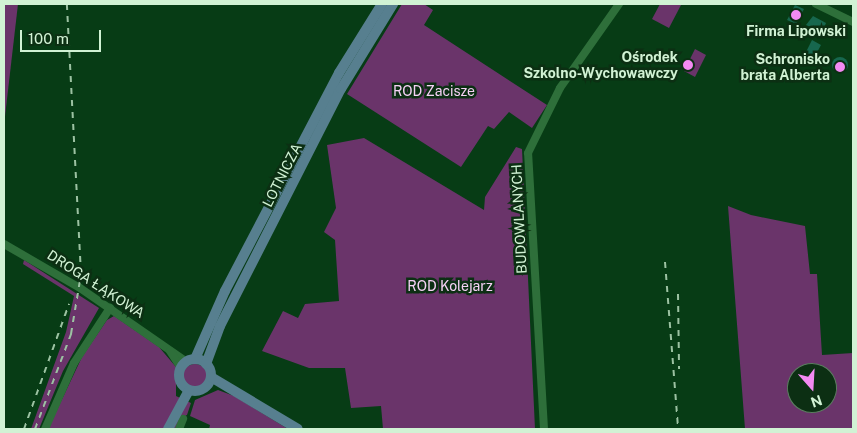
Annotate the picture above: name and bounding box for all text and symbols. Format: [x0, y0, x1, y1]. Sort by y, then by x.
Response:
marker: Firma Lipowski [790, 9, 802, 21]
scale bar [22, 20, 104, 52]
place label: Firma Lipowski [746, 23, 846, 39]
text: 100 m [28, 30, 69, 47]
place label: Ośrodek Szkolno-Wychowawczy [523, 49, 678, 82]
place label: Schronisko brata Alberta [741, 51, 830, 84]
marker: Ośrodek Szkolno-Wychowawczy [682, 59, 694, 71]
marker: Schronisko brata Alberta [834, 61, 846, 73]
park label: ROD Zacisze [393, 83, 475, 99]
street label: LOTNICZA [259, 140, 305, 210]
street label: BUDOWLANYCH [508, 164, 530, 274]
street label: DROGA ŁĄKOWA [44, 246, 148, 322]
park label: ROD Kolejarz [407, 278, 493, 294]
north arrow [787, 363, 837, 413]
text: N [809, 392, 824, 411]

